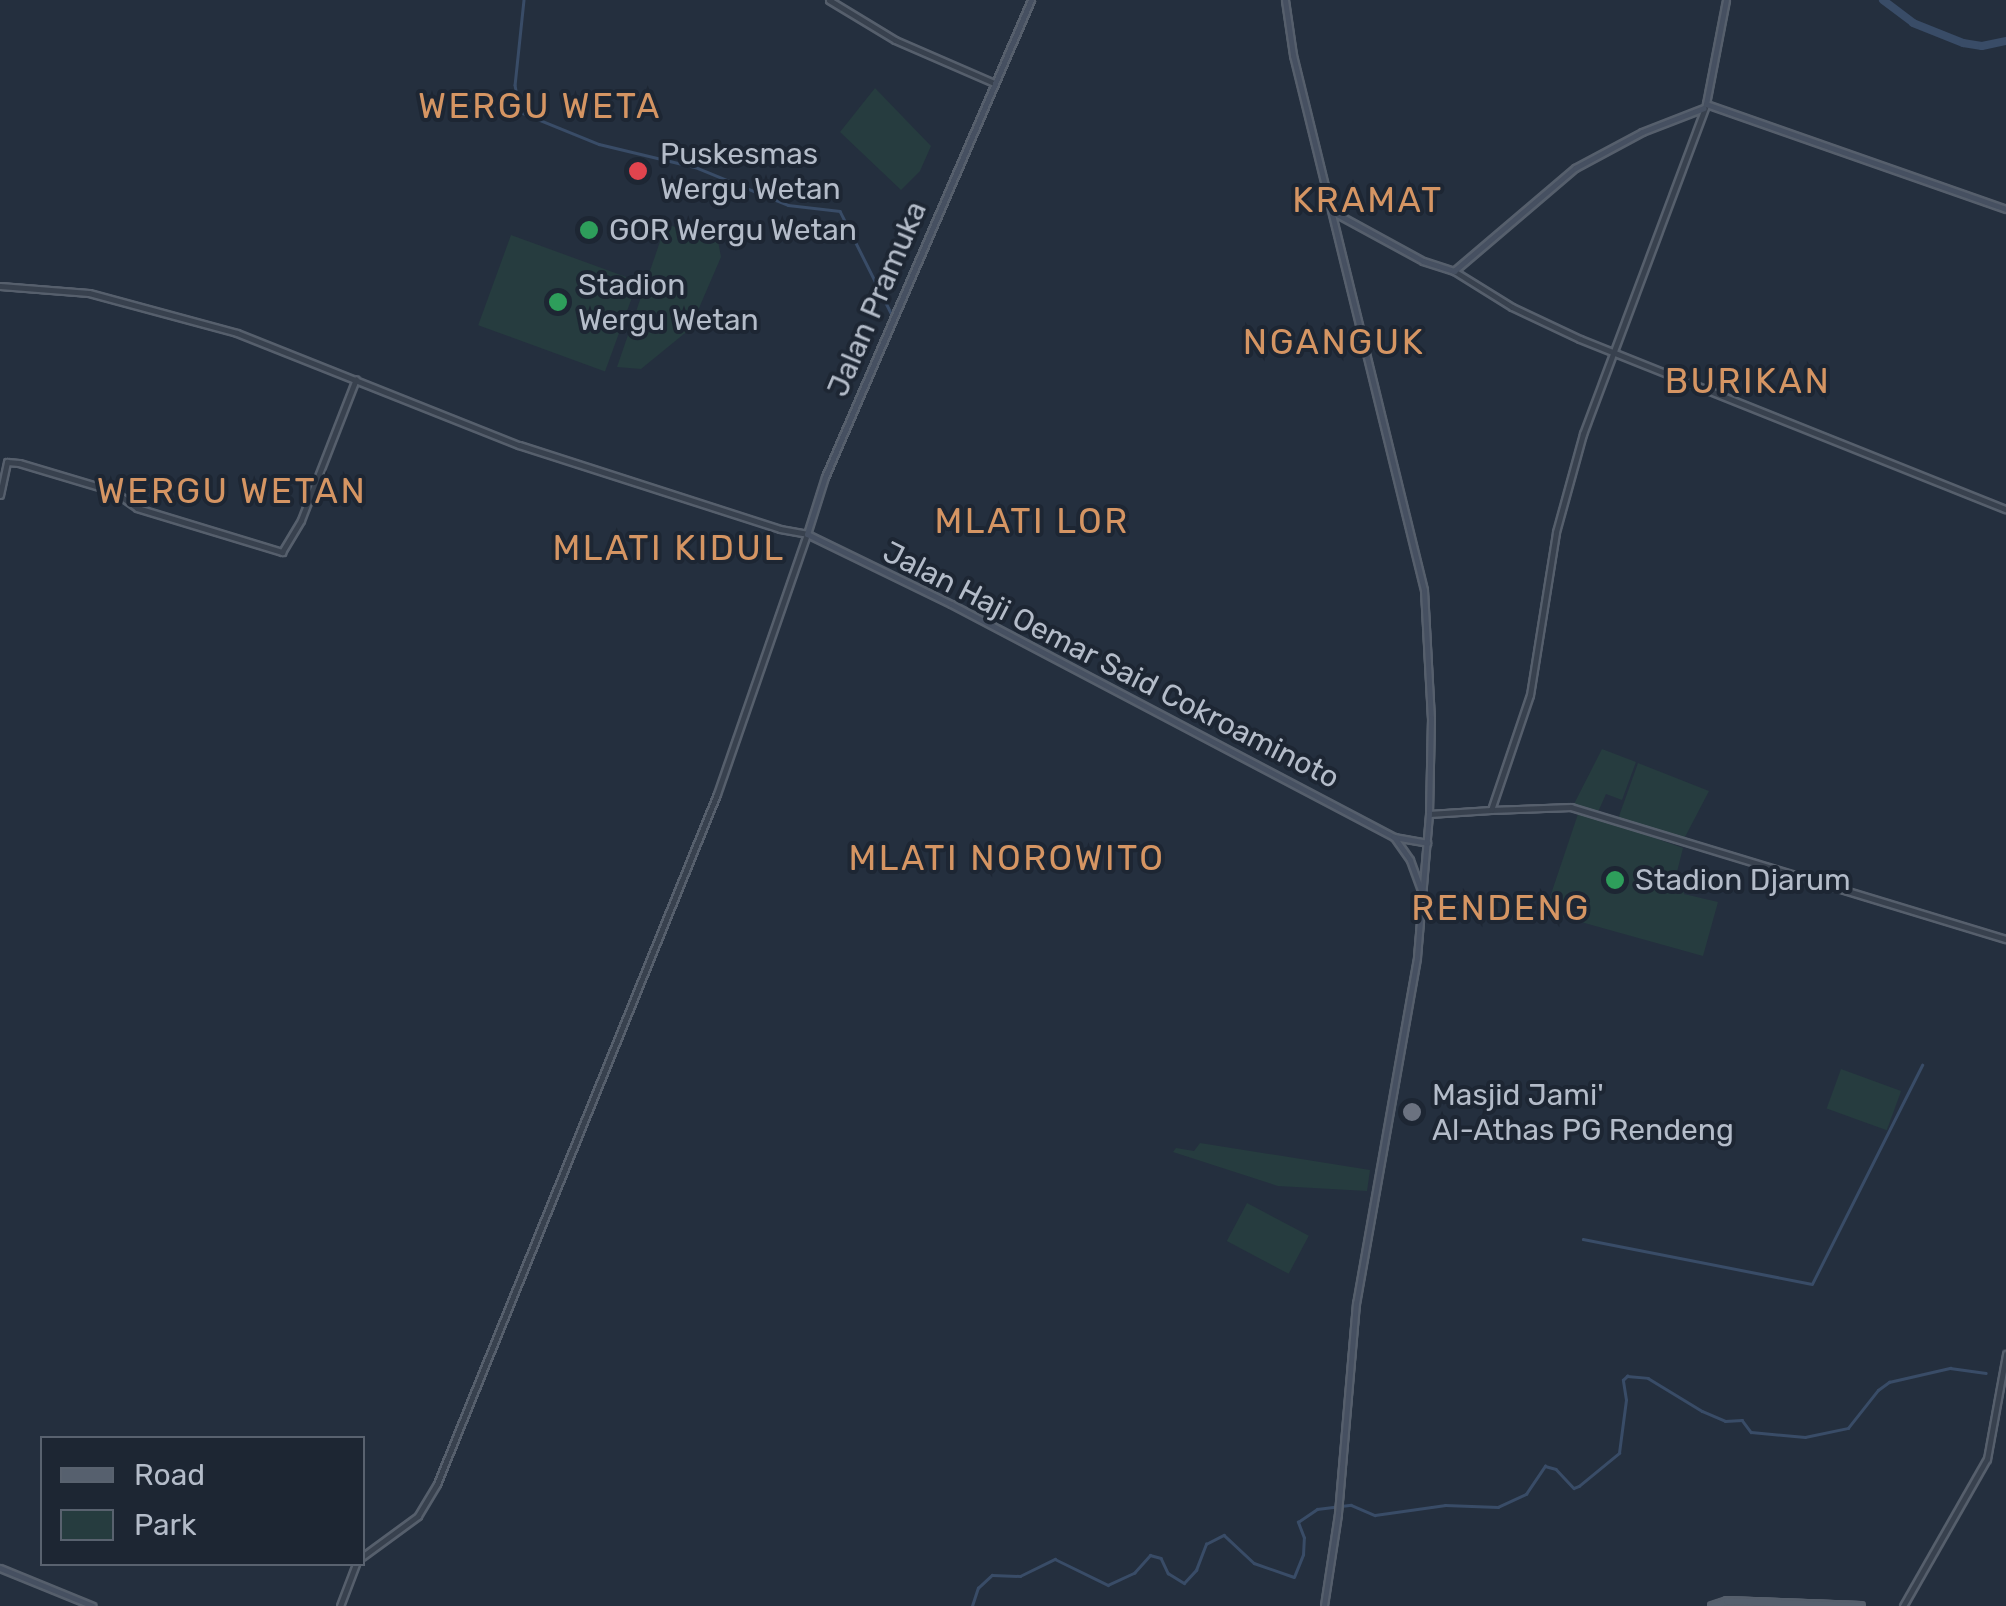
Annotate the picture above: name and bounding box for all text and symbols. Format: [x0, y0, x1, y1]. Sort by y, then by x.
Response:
district label: WERGU WETA [418, 85, 662, 127]
place label: Puskesmas Wergu Wetan [660, 136, 841, 206]
marker: Puskesmas Wergu Wetan [625, 158, 651, 184]
district label: KRAMAT [1292, 179, 1444, 221]
street label: Jalan Pramuka [820, 196, 934, 402]
place label: GOR Wergu Wetan [609, 212, 858, 248]
marker: GOR Wergu Wetan [578, 219, 600, 241]
place label: Stadion Wergu Wetan [578, 267, 759, 338]
marker: Stadion Wergu Wetan [547, 291, 569, 313]
district label: NGANGUK [1243, 321, 1425, 363]
district label: BURIKAN [1665, 360, 1831, 402]
district label: WERGU WETAN [96, 470, 368, 512]
district label: MLATI LOR [934, 500, 1130, 542]
district label: MLATI KIDUL [552, 527, 786, 569]
street label: Jalan Haji Oemar Said Cokroaminoto [877, 534, 1345, 796]
district label: MLATI NOROWITO [848, 837, 1166, 879]
place label: Stadion Djarum [1635, 862, 1851, 898]
marker: Stadion Djarum [1604, 869, 1626, 891]
district label: RENDENG [1411, 887, 1591, 929]
place label: Masjid Jami' Al-Athas PG Rendeng [1432, 1077, 1734, 1148]
marker: Masjid Jami' Al-Athas PG Rendeng [1401, 1101, 1423, 1123]
legend [40, 1436, 365, 1566]
text: Road [134, 1457, 205, 1493]
text: Park [134, 1507, 196, 1543]

